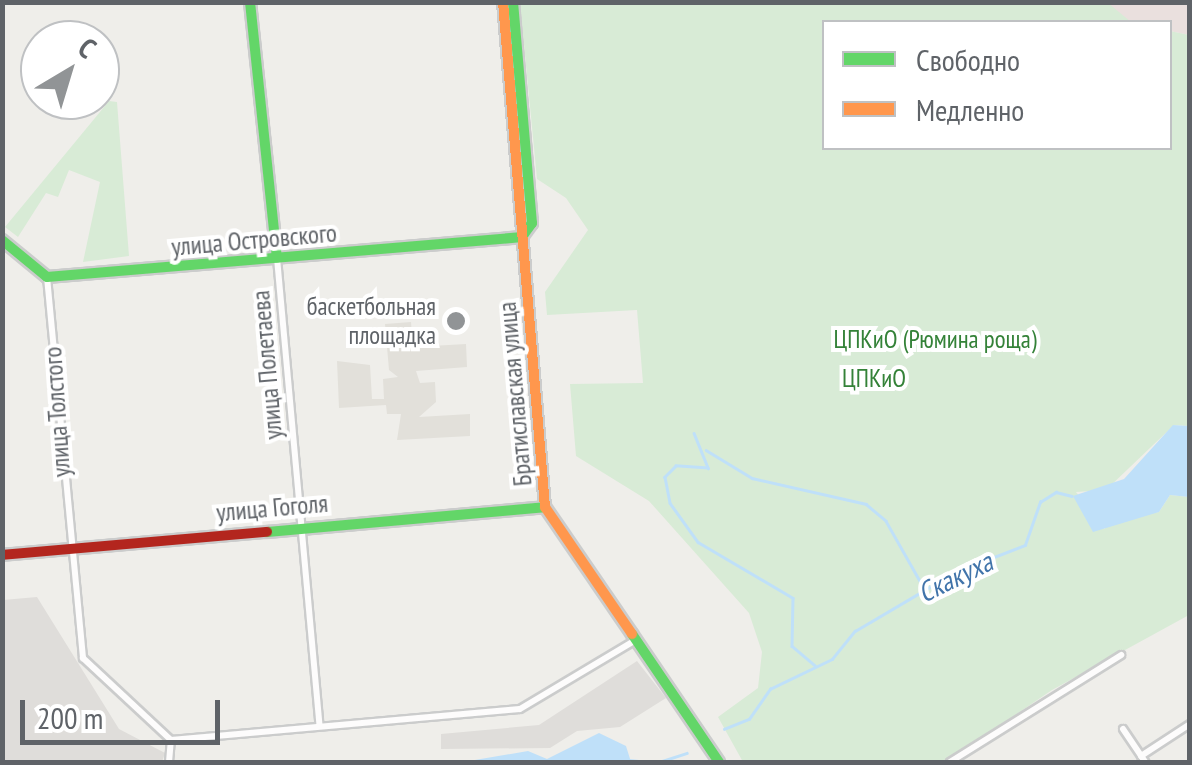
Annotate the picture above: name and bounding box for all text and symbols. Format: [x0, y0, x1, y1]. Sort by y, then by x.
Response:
north arrow [20, 20, 120, 120]
legend [822, 20, 1172, 150]
text: С [71, 29, 104, 66]
text: Свободно [916, 40, 1020, 79]
text: Медленно [916, 90, 1024, 129]
street label: улица Островского [170, 218, 338, 262]
street label: улица Полетаева [246, 289, 288, 441]
place label: баскетбольная площадка [307, 292, 436, 351]
street label: Братиславская улица [492, 301, 538, 487]
marker: баскетбольная площадка [445, 310, 467, 332]
park label: ЦПКиО (Рюмина роща) [833, 324, 1037, 354]
street label: улица Толстого [37, 346, 77, 478]
park label: ЦПКиО [842, 363, 906, 393]
street label: улица Гоголя [215, 488, 329, 528]
water label: Скакуха [912, 545, 998, 609]
scale bar [25, 680, 225, 742]
text: 200 m [37, 698, 103, 737]

